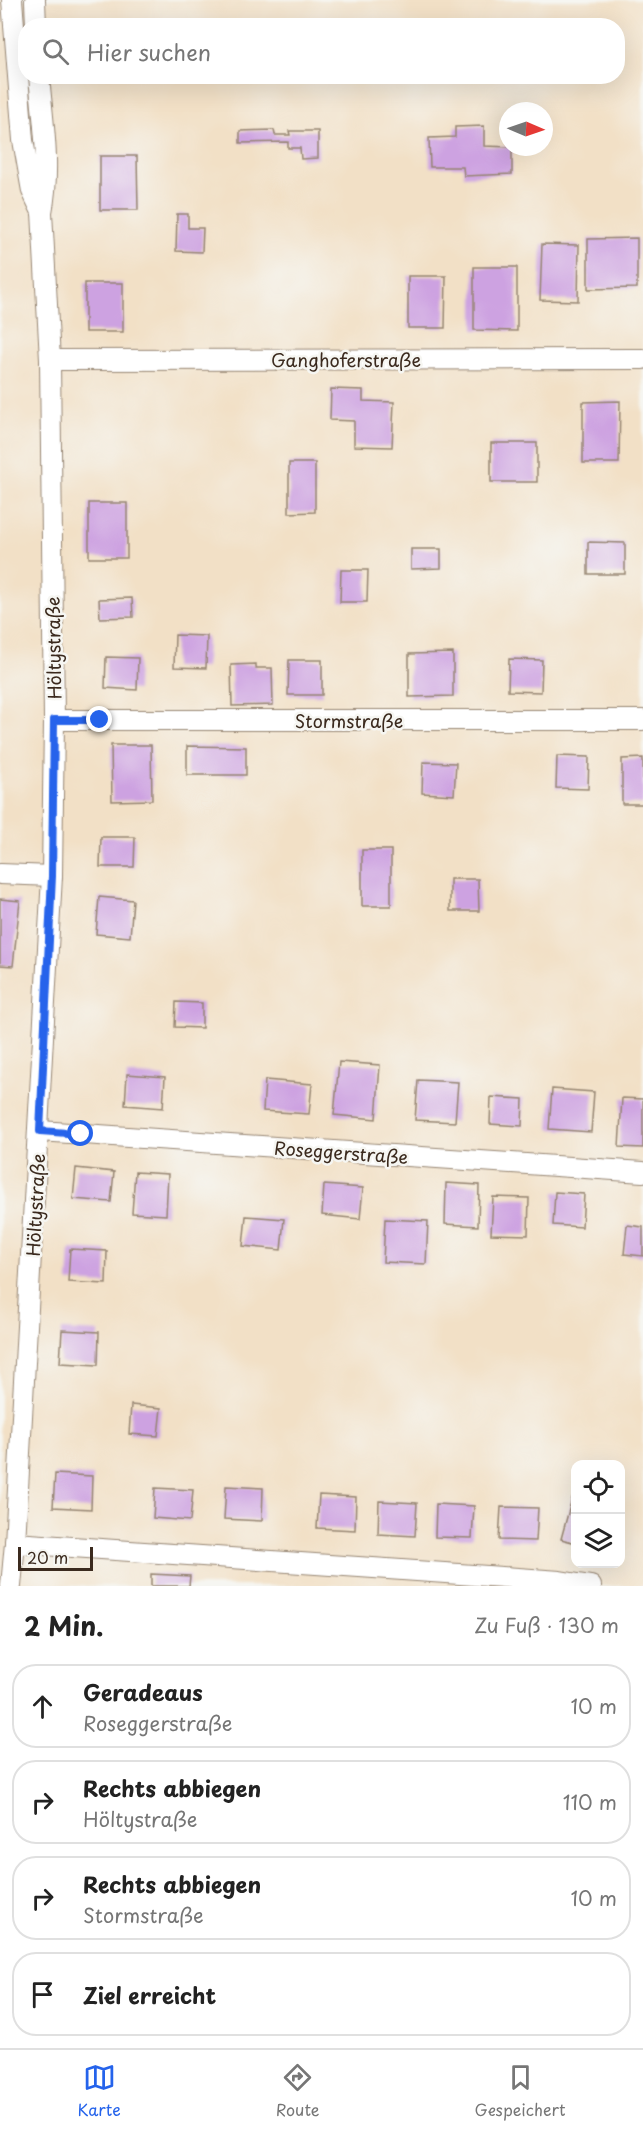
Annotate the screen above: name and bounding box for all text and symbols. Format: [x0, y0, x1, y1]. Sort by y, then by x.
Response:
search box [18, 18, 625, 84]
icon: search [39, 35, 72, 68]
text: Hier suchen [87, 35, 211, 68]
north arrow [499, 102, 553, 156]
street label: Ganghoferstraße [271, 346, 421, 373]
street label: Höltystraße [39, 596, 67, 700]
route end [86, 706, 112, 732]
street label: Stormstraße [295, 707, 403, 734]
route start [67, 1120, 93, 1146]
street label: Roseggerstraße [273, 1134, 409, 1170]
street label: Höltystraße [19, 1153, 51, 1257]
map controls [571, 1460, 625, 1568]
button: locate [571, 1460, 625, 1514]
button: layers [571, 1514, 625, 1568]
scale bar [18, 1544, 93, 1572]
text: 20 m [27, 1545, 68, 1569]
text: 2 Min. [24, 1606, 103, 1645]
text: Zu Fuß · 130 m [474, 1610, 619, 1640]
text: Geradeaus [83, 1675, 203, 1708]
icon: ahead [26, 1690, 59, 1723]
text: 10 m [570, 1691, 617, 1721]
text: Roseggerstraße [83, 1708, 232, 1738]
text: Rechts abbiegen [83, 1771, 261, 1804]
icon: right [26, 1786, 59, 1819]
text: 110 m [563, 1787, 617, 1817]
text: Höltystraße [83, 1804, 197, 1834]
text: Rechts abbiegen [83, 1867, 261, 1900]
icon: right [26, 1882, 59, 1915]
text: 10 m [570, 1883, 617, 1913]
text: Stormstraße [83, 1900, 204, 1930]
icon: arrive [26, 1978, 59, 2011]
text: Ziel erreicht [83, 1978, 216, 2011]
tab: Karte [77, 2061, 121, 2121]
tab: Route [276, 2061, 320, 2121]
tab: Gespeichert [475, 2061, 566, 2121]

